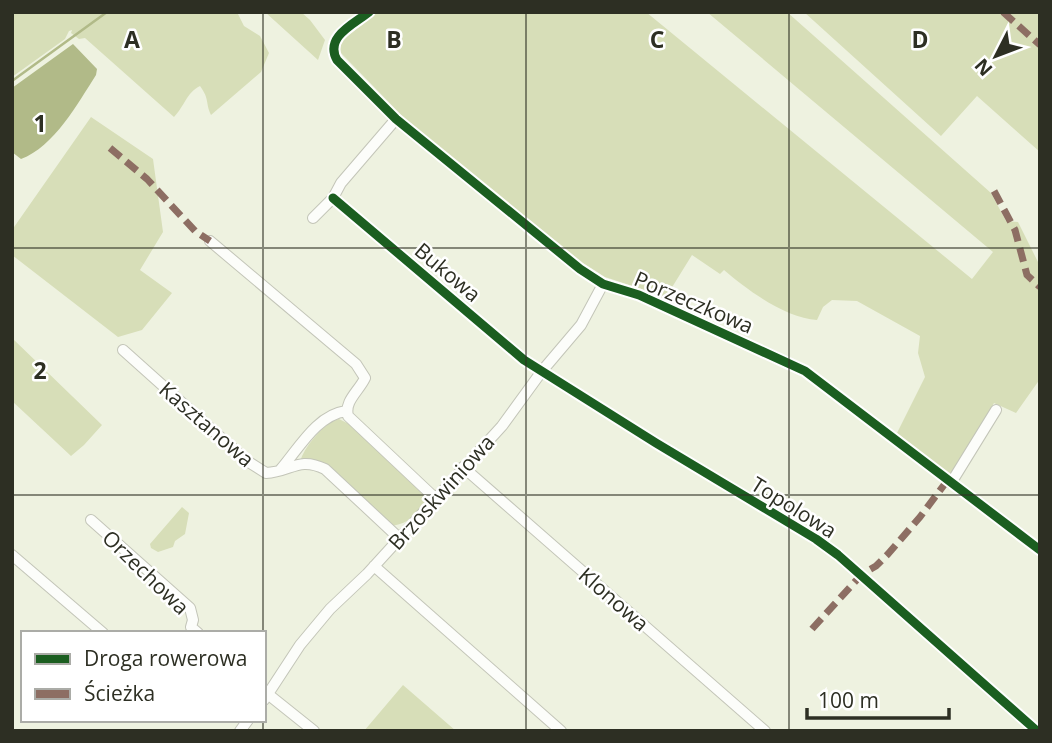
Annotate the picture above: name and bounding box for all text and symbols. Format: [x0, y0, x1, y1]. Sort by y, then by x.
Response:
north arrow [961, 21, 1031, 91]
text: A [124, 23, 140, 55]
text: B [386, 23, 402, 55]
text: C [650, 23, 664, 55]
text: D [911, 23, 929, 55]
text: N [969, 53, 998, 82]
text: 1 [33, 107, 47, 139]
street label: Bukowa [409, 236, 487, 308]
street label: Porzeczkowa [630, 264, 758, 340]
text: 2 [33, 354, 47, 386]
street label: Kasztanowa [154, 375, 260, 473]
street label: Brzoskwiniowa [382, 428, 500, 556]
street label: Topolowa [746, 470, 842, 544]
street label: Orzechowa [97, 524, 195, 620]
street label: Klonowa [573, 561, 655, 637]
legend [21, 631, 266, 722]
text: Droga rowerowa [84, 644, 247, 672]
scale bar [807, 676, 949, 720]
text: Ścieżka [84, 679, 155, 707]
text: 100 m [818, 686, 879, 714]

